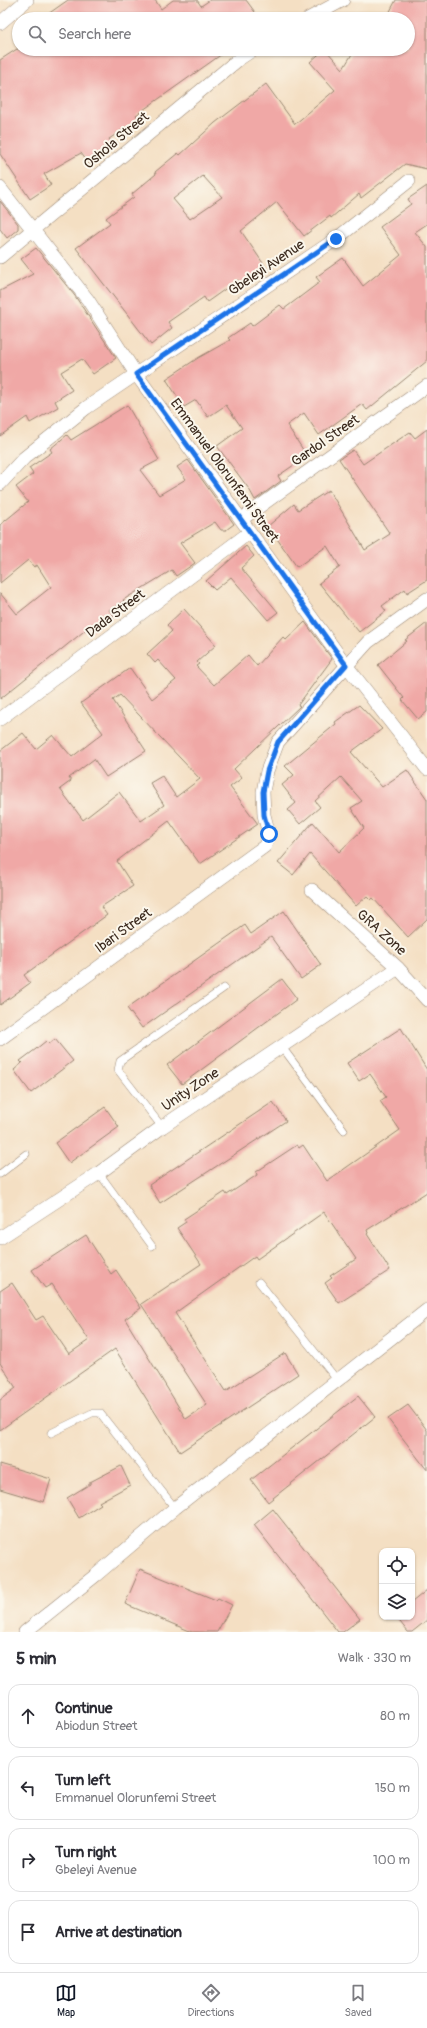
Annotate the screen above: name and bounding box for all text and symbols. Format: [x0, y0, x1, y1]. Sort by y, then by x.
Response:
search box [12, 12, 415, 56]
icon: search [26, 23, 48, 45]
text: Search here [58, 25, 131, 44]
street label: Oshola Street [80, 108, 153, 173]
route end [327, 230, 345, 248]
street label: Gbeleyi Avenue [225, 236, 308, 299]
street label: Emmanuel Olorunfemi Street [167, 395, 283, 546]
street label: Gardol Street [288, 411, 363, 470]
street label: Dada Street [82, 585, 149, 641]
route start [260, 825, 278, 843]
street label: Ibari Street [92, 904, 155, 957]
street label: GRA Zone [353, 906, 410, 959]
street label: Unity Zone [158, 1064, 222, 1115]
map controls [379, 1548, 415, 1620]
button: locate [379, 1548, 415, 1584]
button: layers [379, 1584, 415, 1620]
text: 5 min [16, 1648, 56, 1669]
text: Walk · 330 m [338, 1650, 411, 1666]
text: Continue [55, 1699, 113, 1718]
icon: ahead [17, 1705, 39, 1727]
text: 80 m [380, 1708, 410, 1724]
text: Abiodun Street [55, 1718, 137, 1734]
text: Turn left [55, 1771, 111, 1790]
icon: left [17, 1777, 39, 1799]
text: 150 m [375, 1780, 410, 1796]
text: Emmanuel Olorunfemi Street [55, 1790, 216, 1806]
text: Turn right [55, 1843, 116, 1862]
icon: right [17, 1849, 39, 1871]
text: 100 m [373, 1852, 410, 1868]
text: Gbeleyi Avenue [55, 1862, 137, 1878]
icon: arrive [17, 1921, 39, 1943]
text: Arrive at destination [55, 1923, 182, 1942]
tab: Map [55, 1982, 77, 2019]
tab: Directions [187, 1982, 234, 2019]
tab: Saved [345, 1982, 372, 2019]

